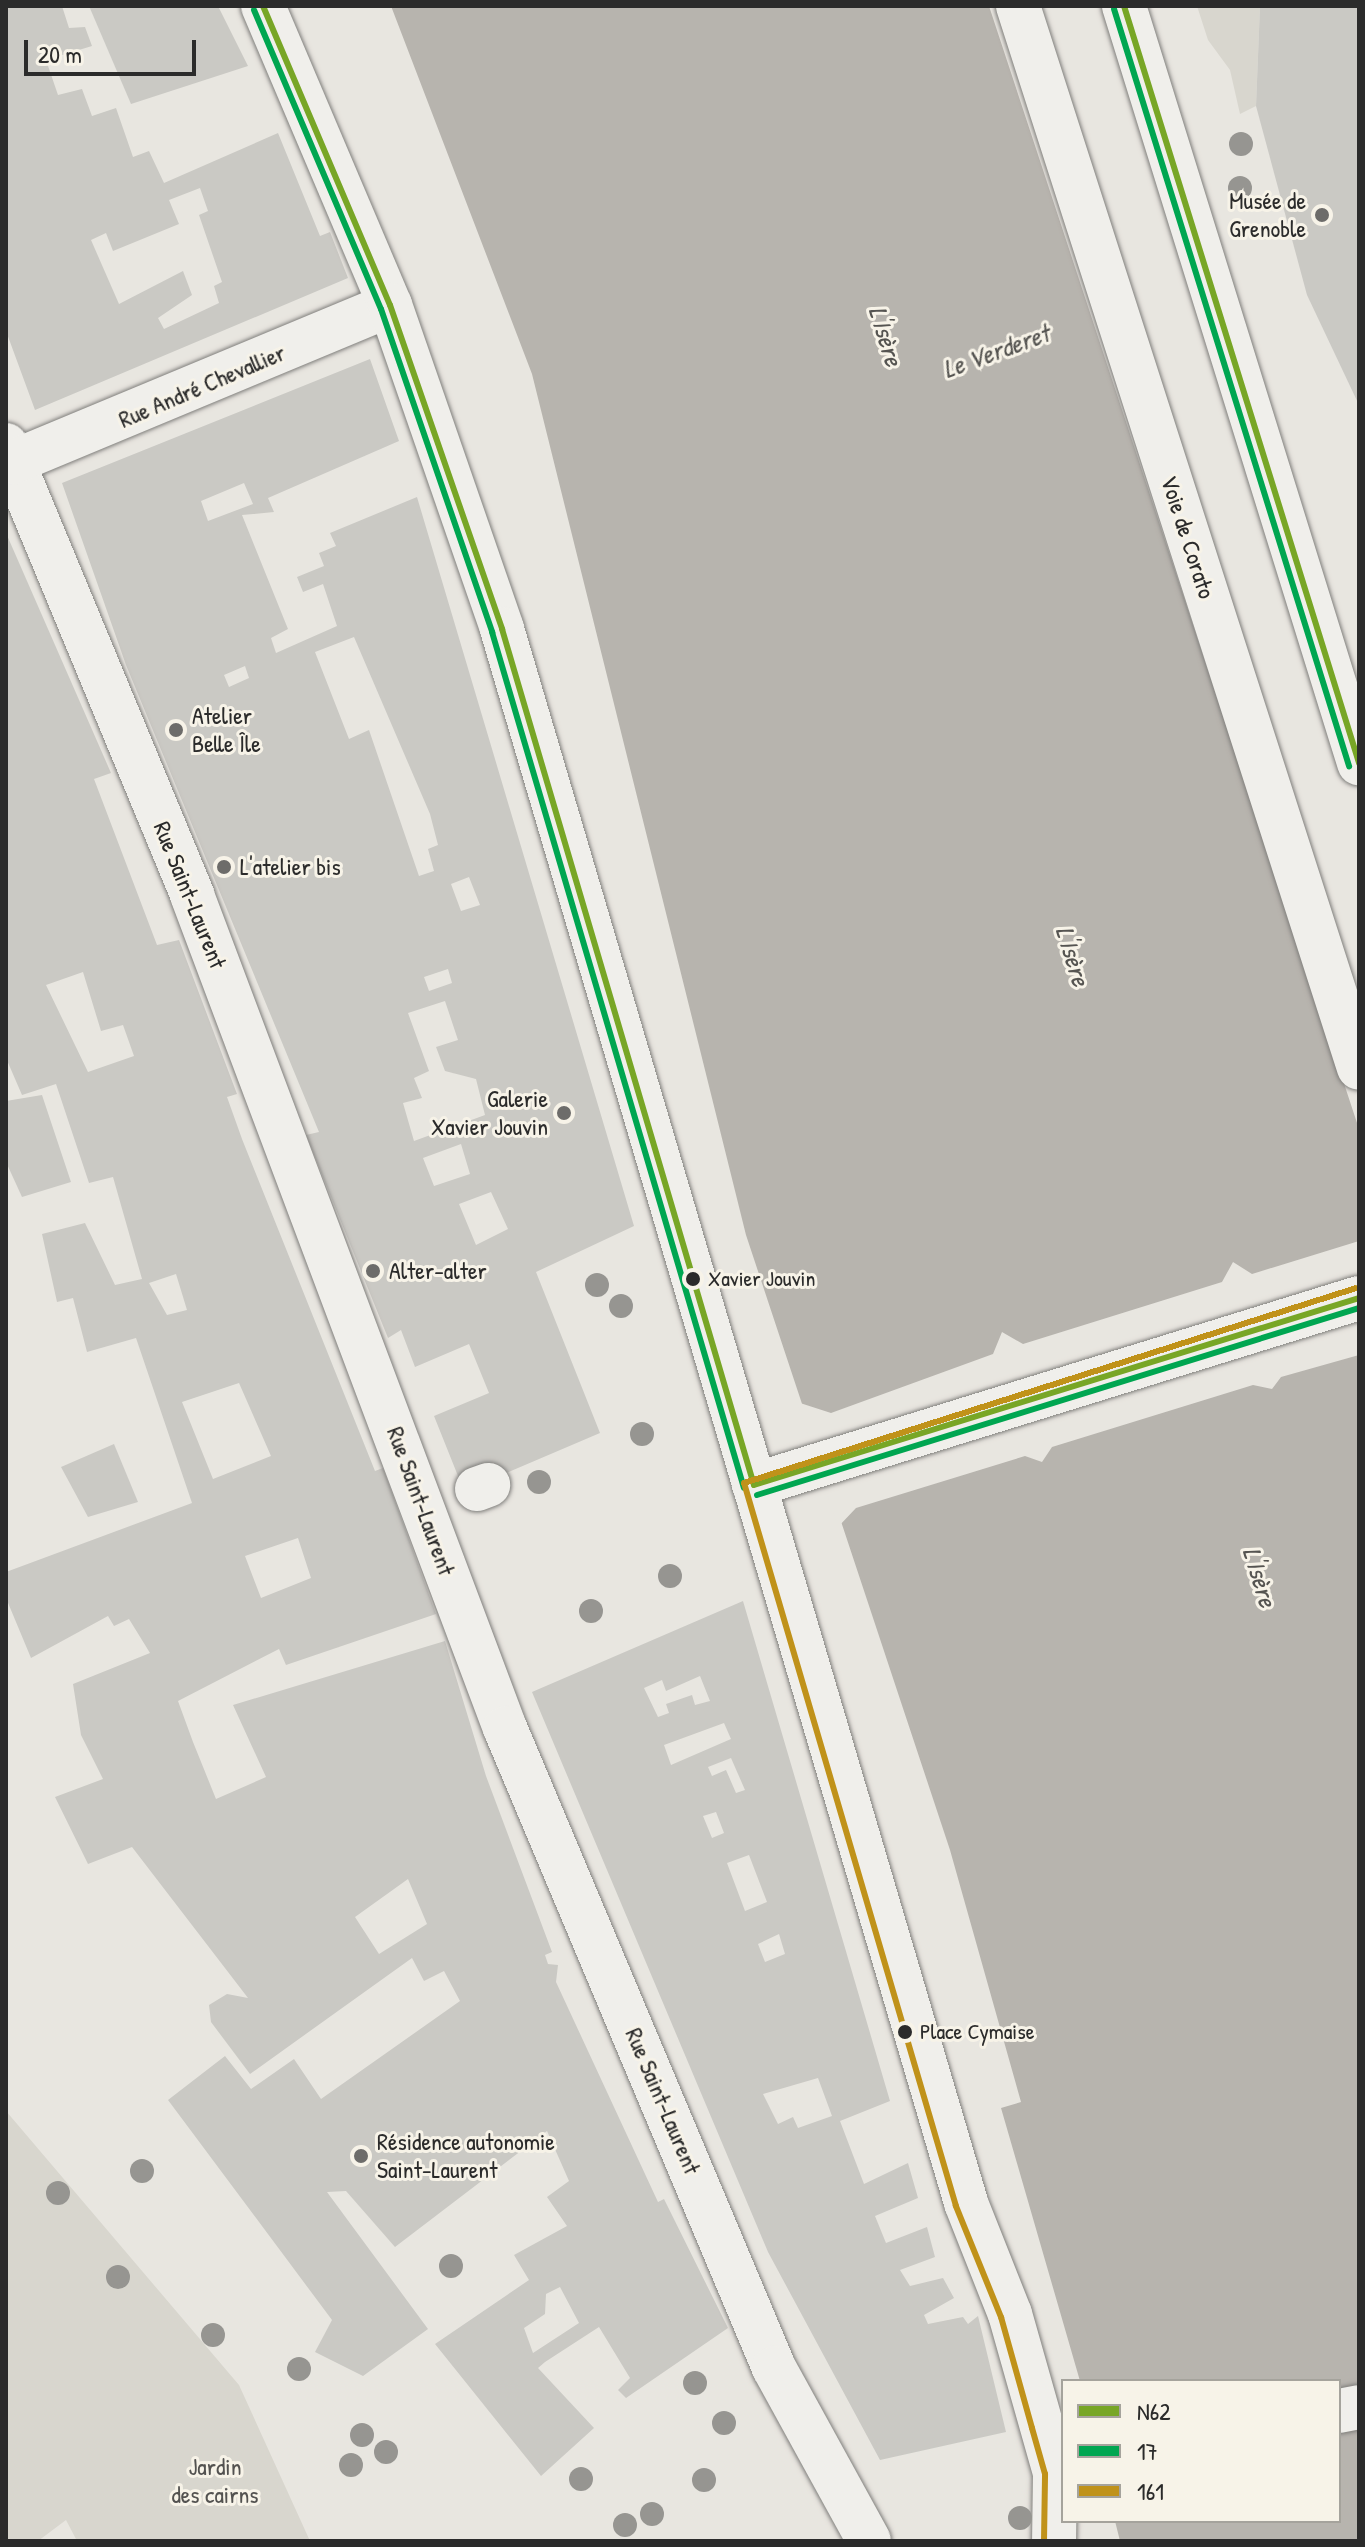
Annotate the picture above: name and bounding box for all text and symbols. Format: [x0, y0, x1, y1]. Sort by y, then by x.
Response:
scale bar [28, 24, 200, 74]
text: 20 m [38, 38, 82, 70]
place label: Musée de Grenoble [1229, 187, 1306, 243]
marker: Musée de Grenoble [1313, 206, 1331, 224]
water label: L'Isère [862, 302, 910, 370]
water label: Le Verderet [939, 317, 1053, 385]
street label: Rue André Chevallier [114, 338, 290, 434]
street label: Voie de Corato [1155, 472, 1221, 602]
place label: Atelier Belle Île [192, 702, 261, 758]
marker: Atelier Belle Île [167, 721, 185, 739]
street label: Rue Saint-Laurent [147, 817, 233, 973]
place label: L'atelier bis [240, 853, 341, 881]
marker: L'atelier bis [215, 858, 233, 876]
water label: L'Isère [1049, 922, 1097, 990]
place label: Galerie Xavier Jouvin [431, 1085, 548, 1141]
marker: Galerie Xavier Jouvin [555, 1104, 573, 1122]
place label: Alter-alter [389, 1257, 487, 1285]
marker: Alter-alter [364, 1262, 382, 1280]
place label: Xavier Jouvin [708, 1266, 815, 1292]
marker: Xavier Jouvin [685, 1271, 701, 1287]
street label: Rue Saint-Laurent [381, 1423, 461, 1579]
water label: L'Isère [1236, 1543, 1284, 1611]
place label: Place Cymaise [920, 2019, 1035, 2045]
street label: Rue Saint-Laurent [619, 2024, 707, 2178]
marker: Place Cymaise [897, 2024, 913, 2040]
place label: Résidence autonomie Saint-Laurent [377, 2128, 555, 2184]
marker: Résidence autonomie Saint-Laurent [352, 2147, 370, 2165]
legend [1061, 2379, 1341, 2523]
text: N62 [1137, 2395, 1171, 2427]
text: 17 [1137, 2435, 1158, 2467]
park label: Jardin des cairns [171, 2453, 259, 2509]
text: 161 [1137, 2475, 1164, 2507]

